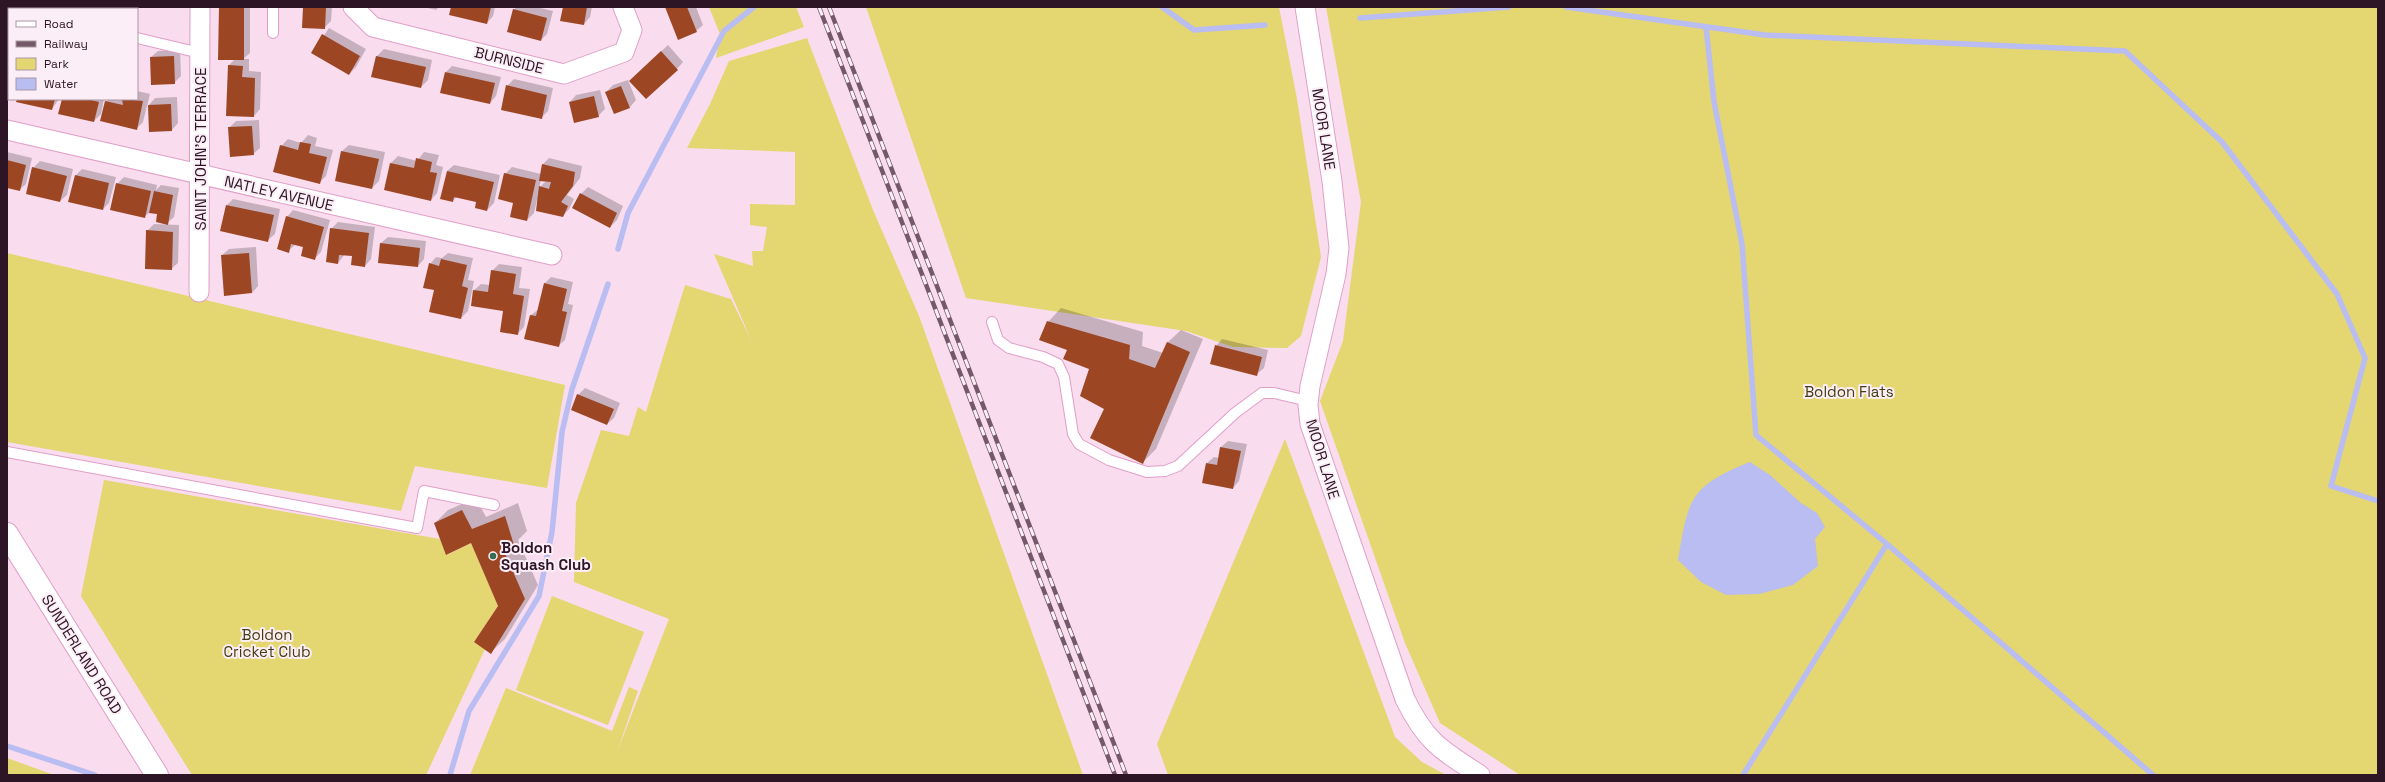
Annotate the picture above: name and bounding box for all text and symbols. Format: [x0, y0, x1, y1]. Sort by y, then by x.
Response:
legend [8, 8, 138, 100]
text: Road [44, 16, 73, 32]
text: Railway [44, 36, 88, 52]
street label: BURNSIDE [472, 42, 546, 78]
text: Park [44, 56, 69, 72]
street label: SAINT JOHN'S TERRACE [191, 67, 210, 231]
text: Water [44, 76, 78, 92]
street label: MOOR LANE [1308, 87, 1340, 171]
street label: NATLEY AVENUE [223, 171, 335, 215]
park label: Boldon Flats [1804, 382, 1894, 401]
street label: MOOR LANE [1302, 417, 1344, 501]
place label: Boldon Squash Club [501, 538, 591, 574]
marker: Boldon Squash Club [488, 551, 498, 561]
street label: SUNDERLAND ROAD [38, 591, 126, 717]
park label: Boldon Cricket Club [223, 625, 311, 661]

